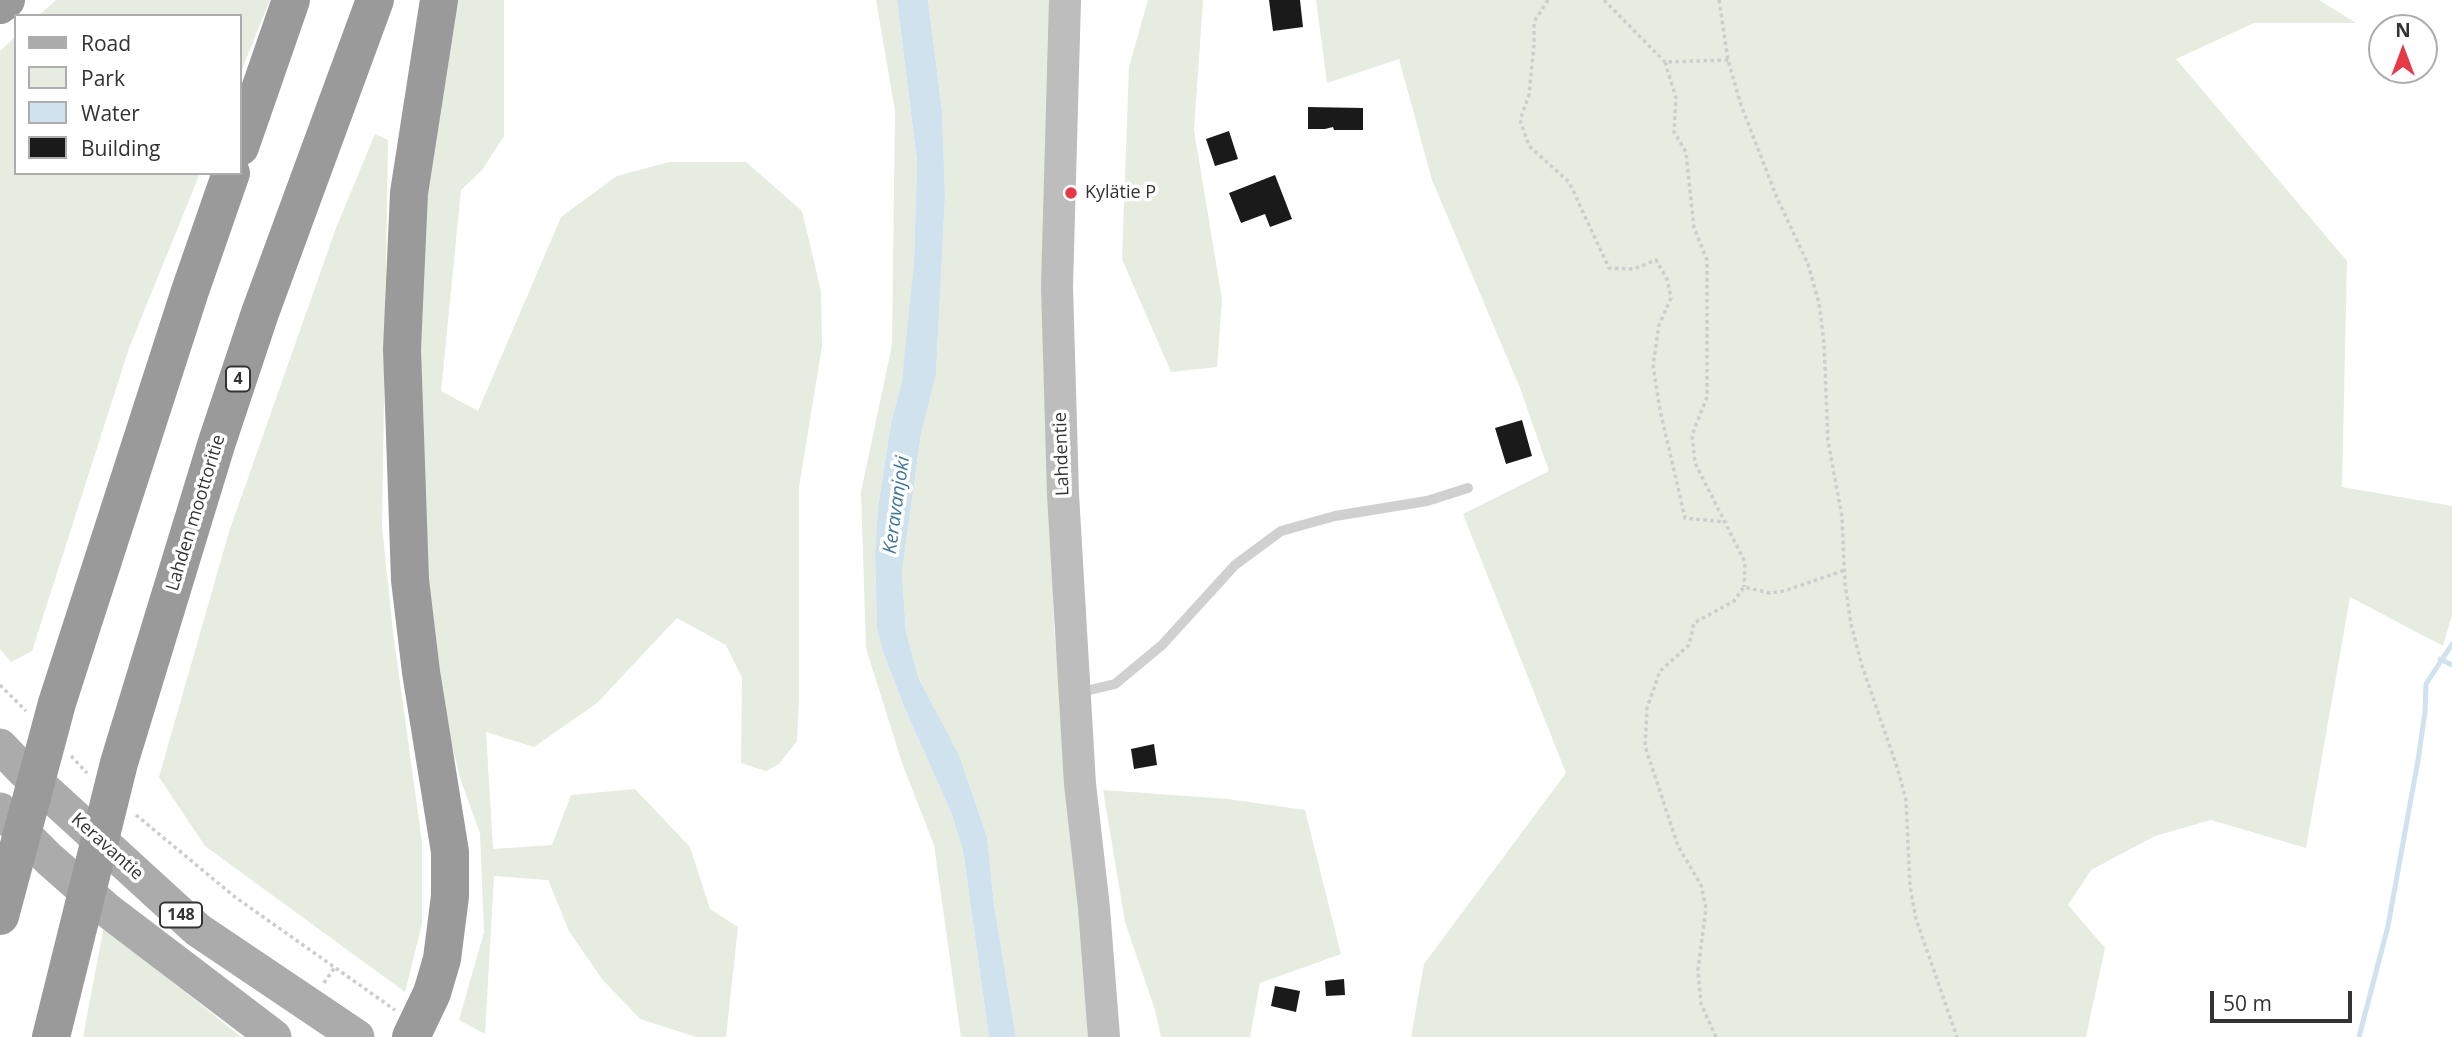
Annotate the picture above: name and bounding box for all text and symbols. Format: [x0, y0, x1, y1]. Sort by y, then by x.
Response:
legend [14, 14, 242, 175]
north arrow [2368, 14, 2438, 84]
text: N [2395, 17, 2411, 43]
text: Road [81, 29, 131, 57]
text: Park [81, 64, 125, 92]
text: Water [81, 99, 140, 127]
text: Building [81, 134, 160, 162]
place label: Kylätie P [1085, 182, 1156, 204]
marker: Kylätie P [1063, 185, 1079, 201]
road number: 4 [226, 366, 250, 392]
street label: Lahdentie [1050, 412, 1074, 496]
street label: Lahden moottoritie [162, 432, 230, 594]
water label: Keravanjoki [879, 455, 915, 555]
street label: Keravantie [66, 809, 148, 885]
road number: 148 [160, 903, 202, 928]
scale bar [2214, 978, 2356, 1022]
text: 50 m [2223, 989, 2272, 1017]

